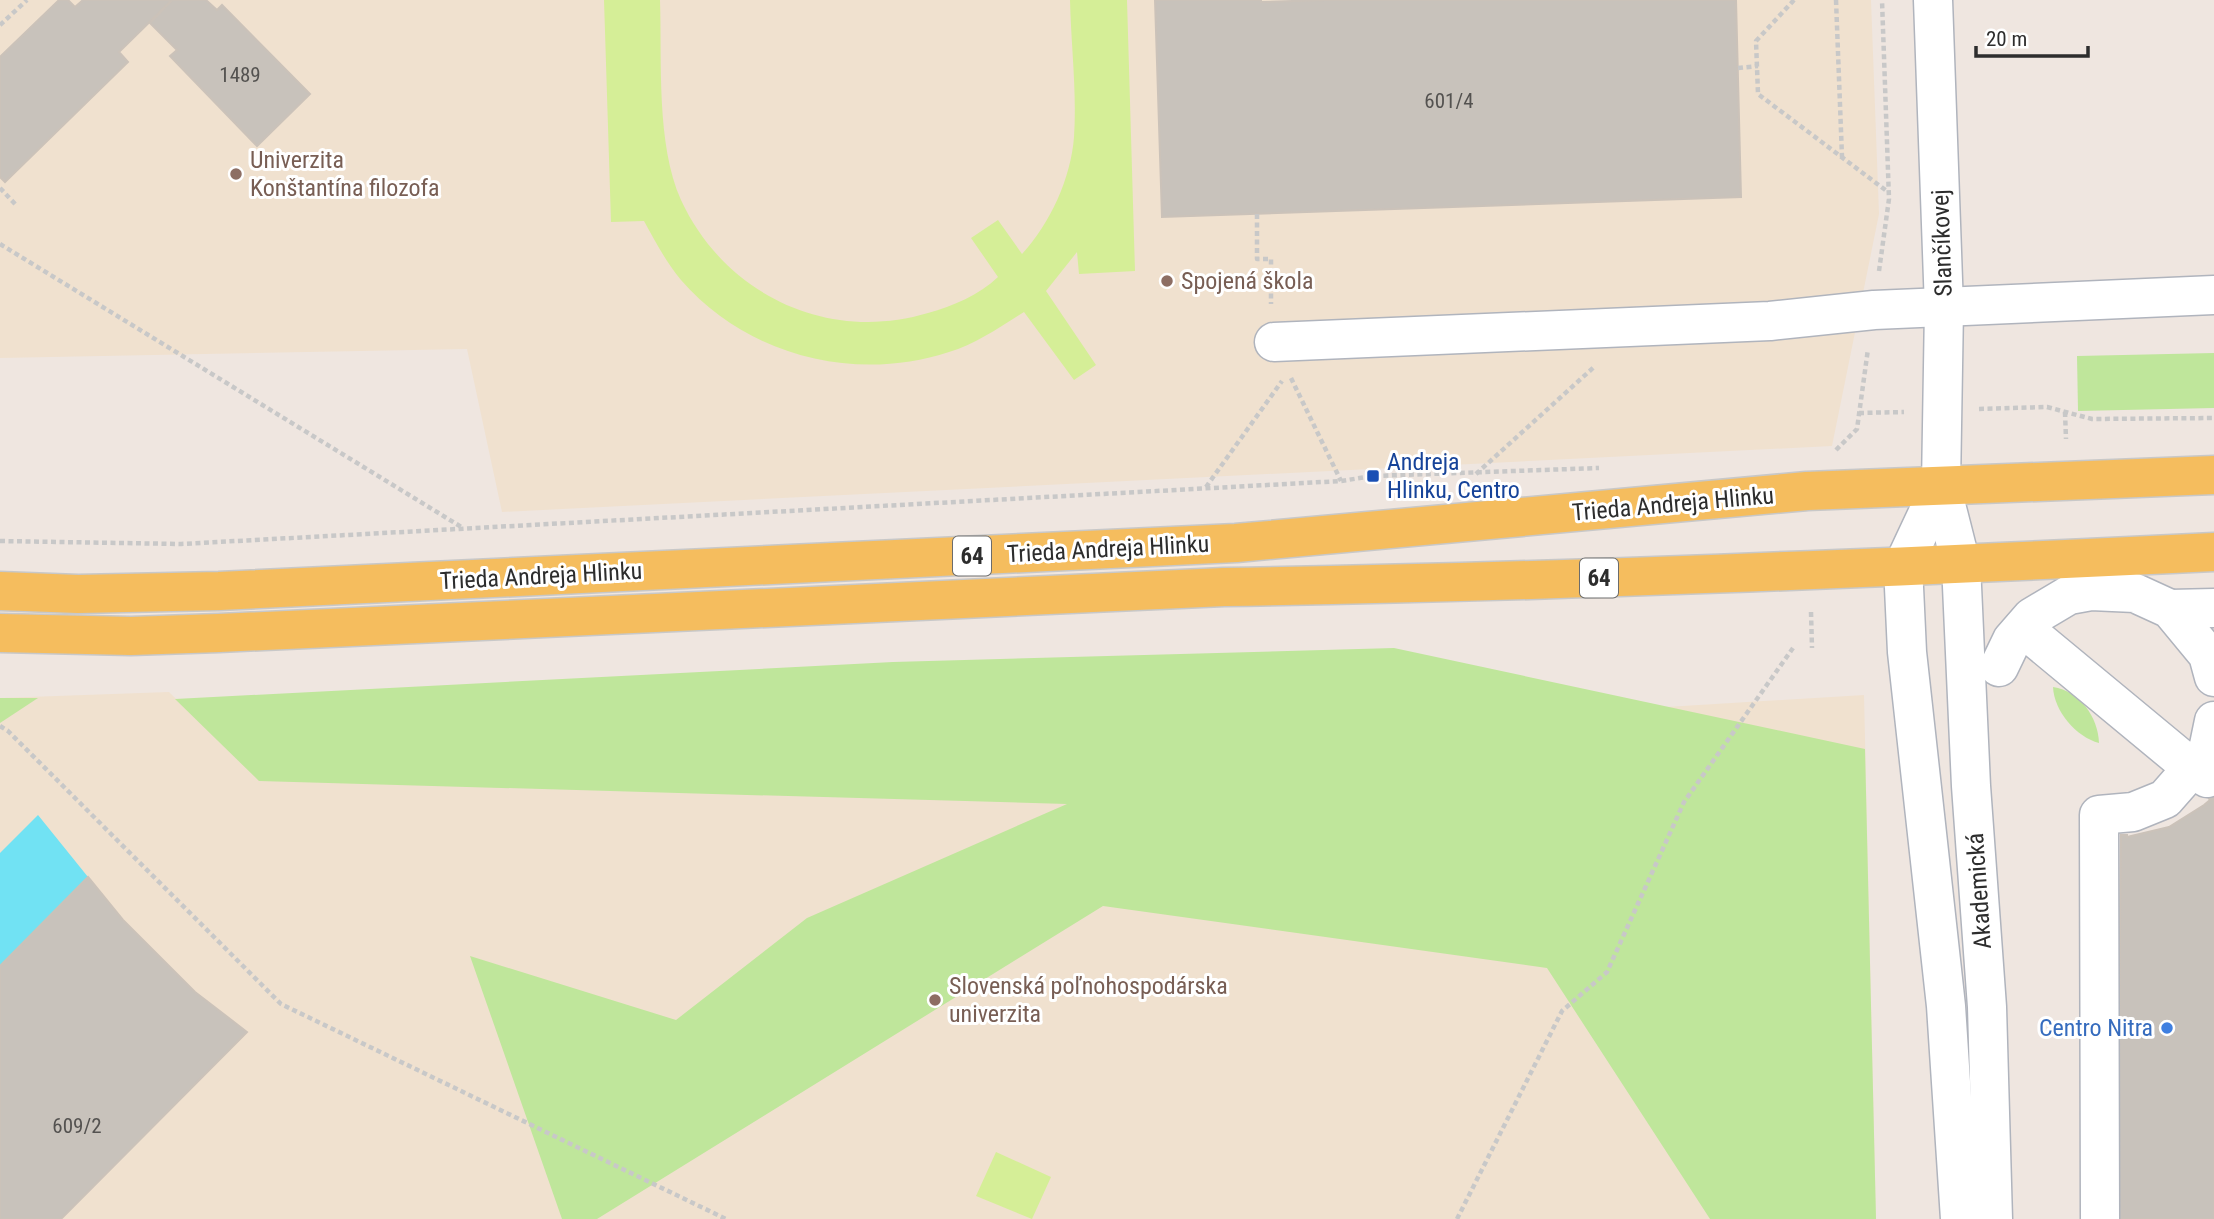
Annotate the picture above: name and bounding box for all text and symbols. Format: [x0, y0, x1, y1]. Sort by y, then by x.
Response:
scale bar [1976, 14, 2088, 58]
text: 20 m [1986, 27, 2027, 51]
house number: 1489 [219, 63, 261, 87]
house number: 601/4 [1424, 89, 1474, 113]
place label: Univerzita Konštantína filozofa [250, 146, 440, 202]
marker: Univerzita Konštantína filozofa [228, 166, 244, 182]
street label: Slančíkovej [1926, 189, 1958, 297]
place label: Spojená škola [1181, 267, 1313, 295]
marker: Spojená škola [1159, 273, 1175, 289]
place label: Andreja Hlinku, Centro [1387, 448, 1520, 504]
marker: Andreja Hlinku, Centro [1365, 468, 1381, 484]
street label: Trieda Andreja Hlinku [1571, 481, 1775, 527]
street label: Trieda Andreja Hlinku [1006, 530, 1210, 568]
road number: 64 [953, 536, 991, 576]
street label: Trieda Andreja Hlinku [439, 557, 643, 595]
road number: 64 [1580, 558, 1618, 598]
street label: Akademická [1961, 832, 1997, 950]
place label: Slovenská poľnohospodárska univerzita [949, 972, 1228, 1028]
marker: Slovenská poľnohospodárska univerzita [927, 992, 943, 1008]
place label: Centro Nitra [2039, 1014, 2153, 1042]
marker: Centro Nitra [2159, 1020, 2175, 1036]
house number: 609/2 [52, 1114, 102, 1138]

